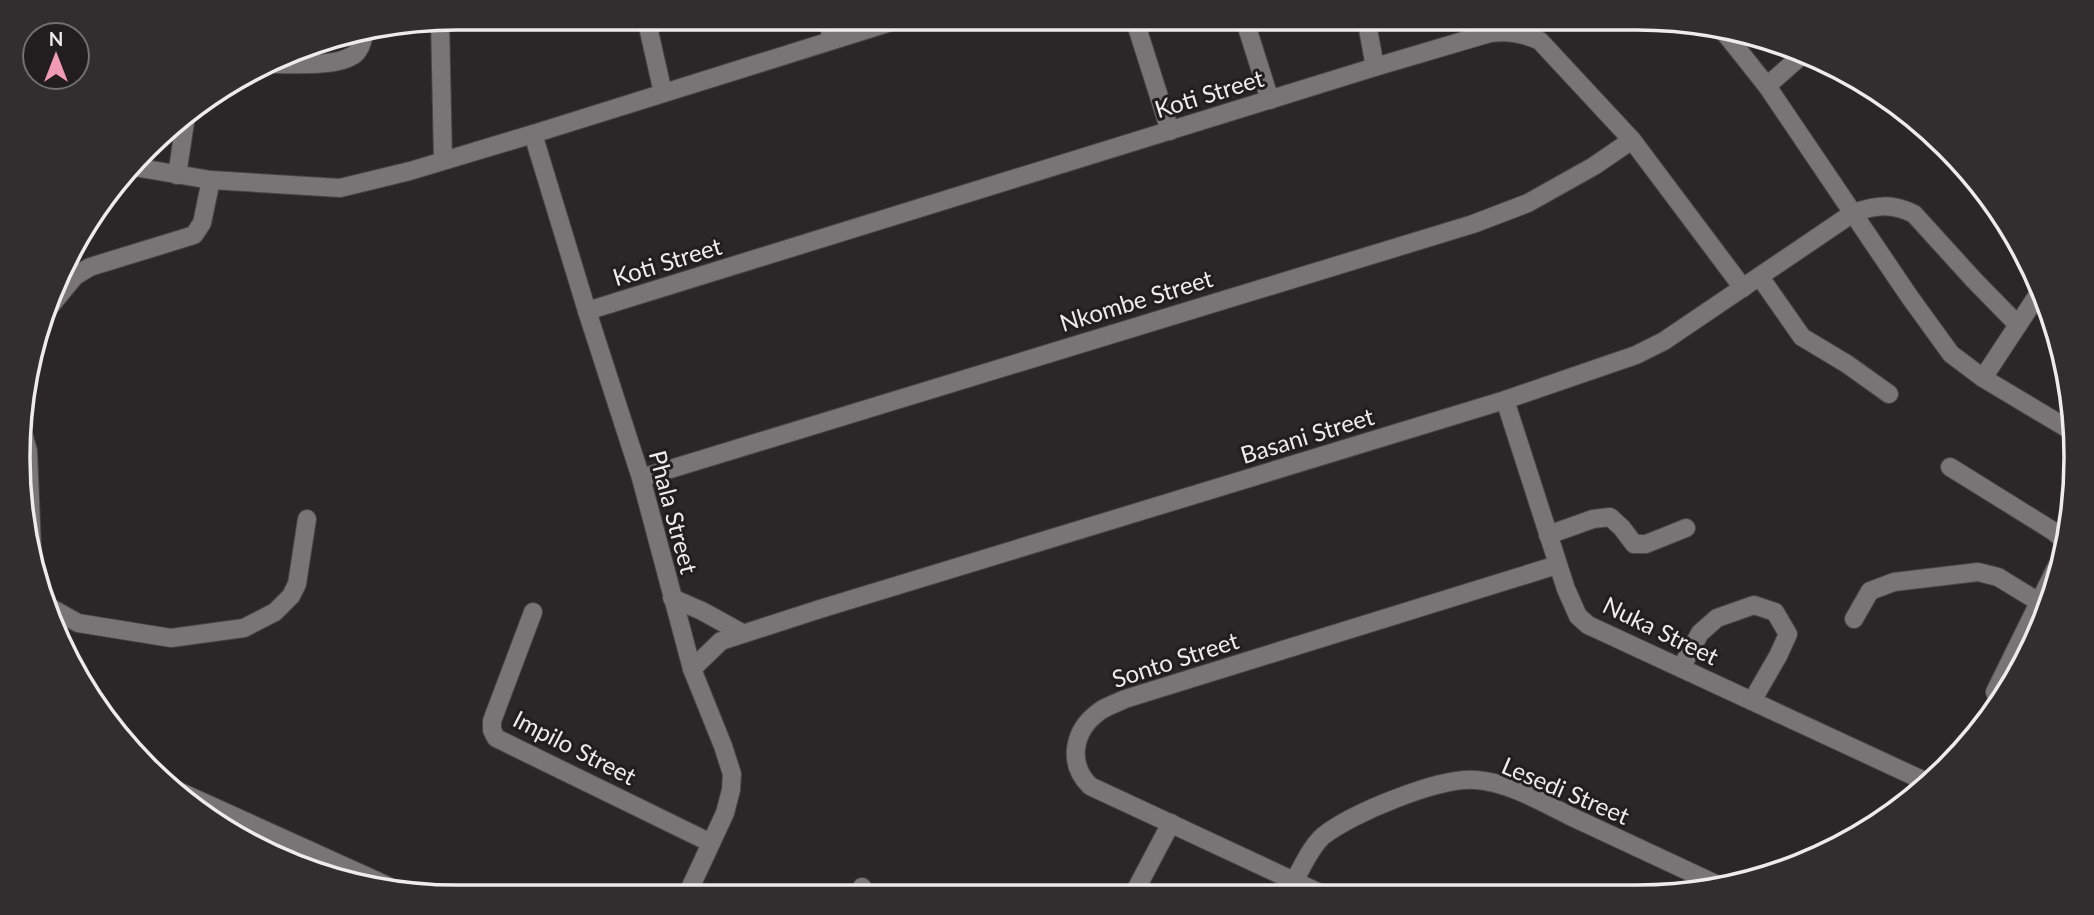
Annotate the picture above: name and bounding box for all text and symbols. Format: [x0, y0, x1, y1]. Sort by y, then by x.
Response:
north arrow [21, 21, 91, 91]
text: N [49, 27, 63, 50]
street label: Koti Street [1151, 63, 1267, 123]
street label: Koti Street [609, 231, 725, 291]
street label: Nkombe Street [1056, 263, 1216, 337]
street label: Basani Street [1237, 401, 1378, 469]
street label: Phala Street [644, 447, 704, 577]
street label: Nuka Street [1598, 590, 1724, 671]
street label: Sonto Street [1108, 625, 1242, 693]
street label: Impilo Street [509, 704, 642, 791]
street label: Lesedi Street [1498, 750, 1634, 830]

